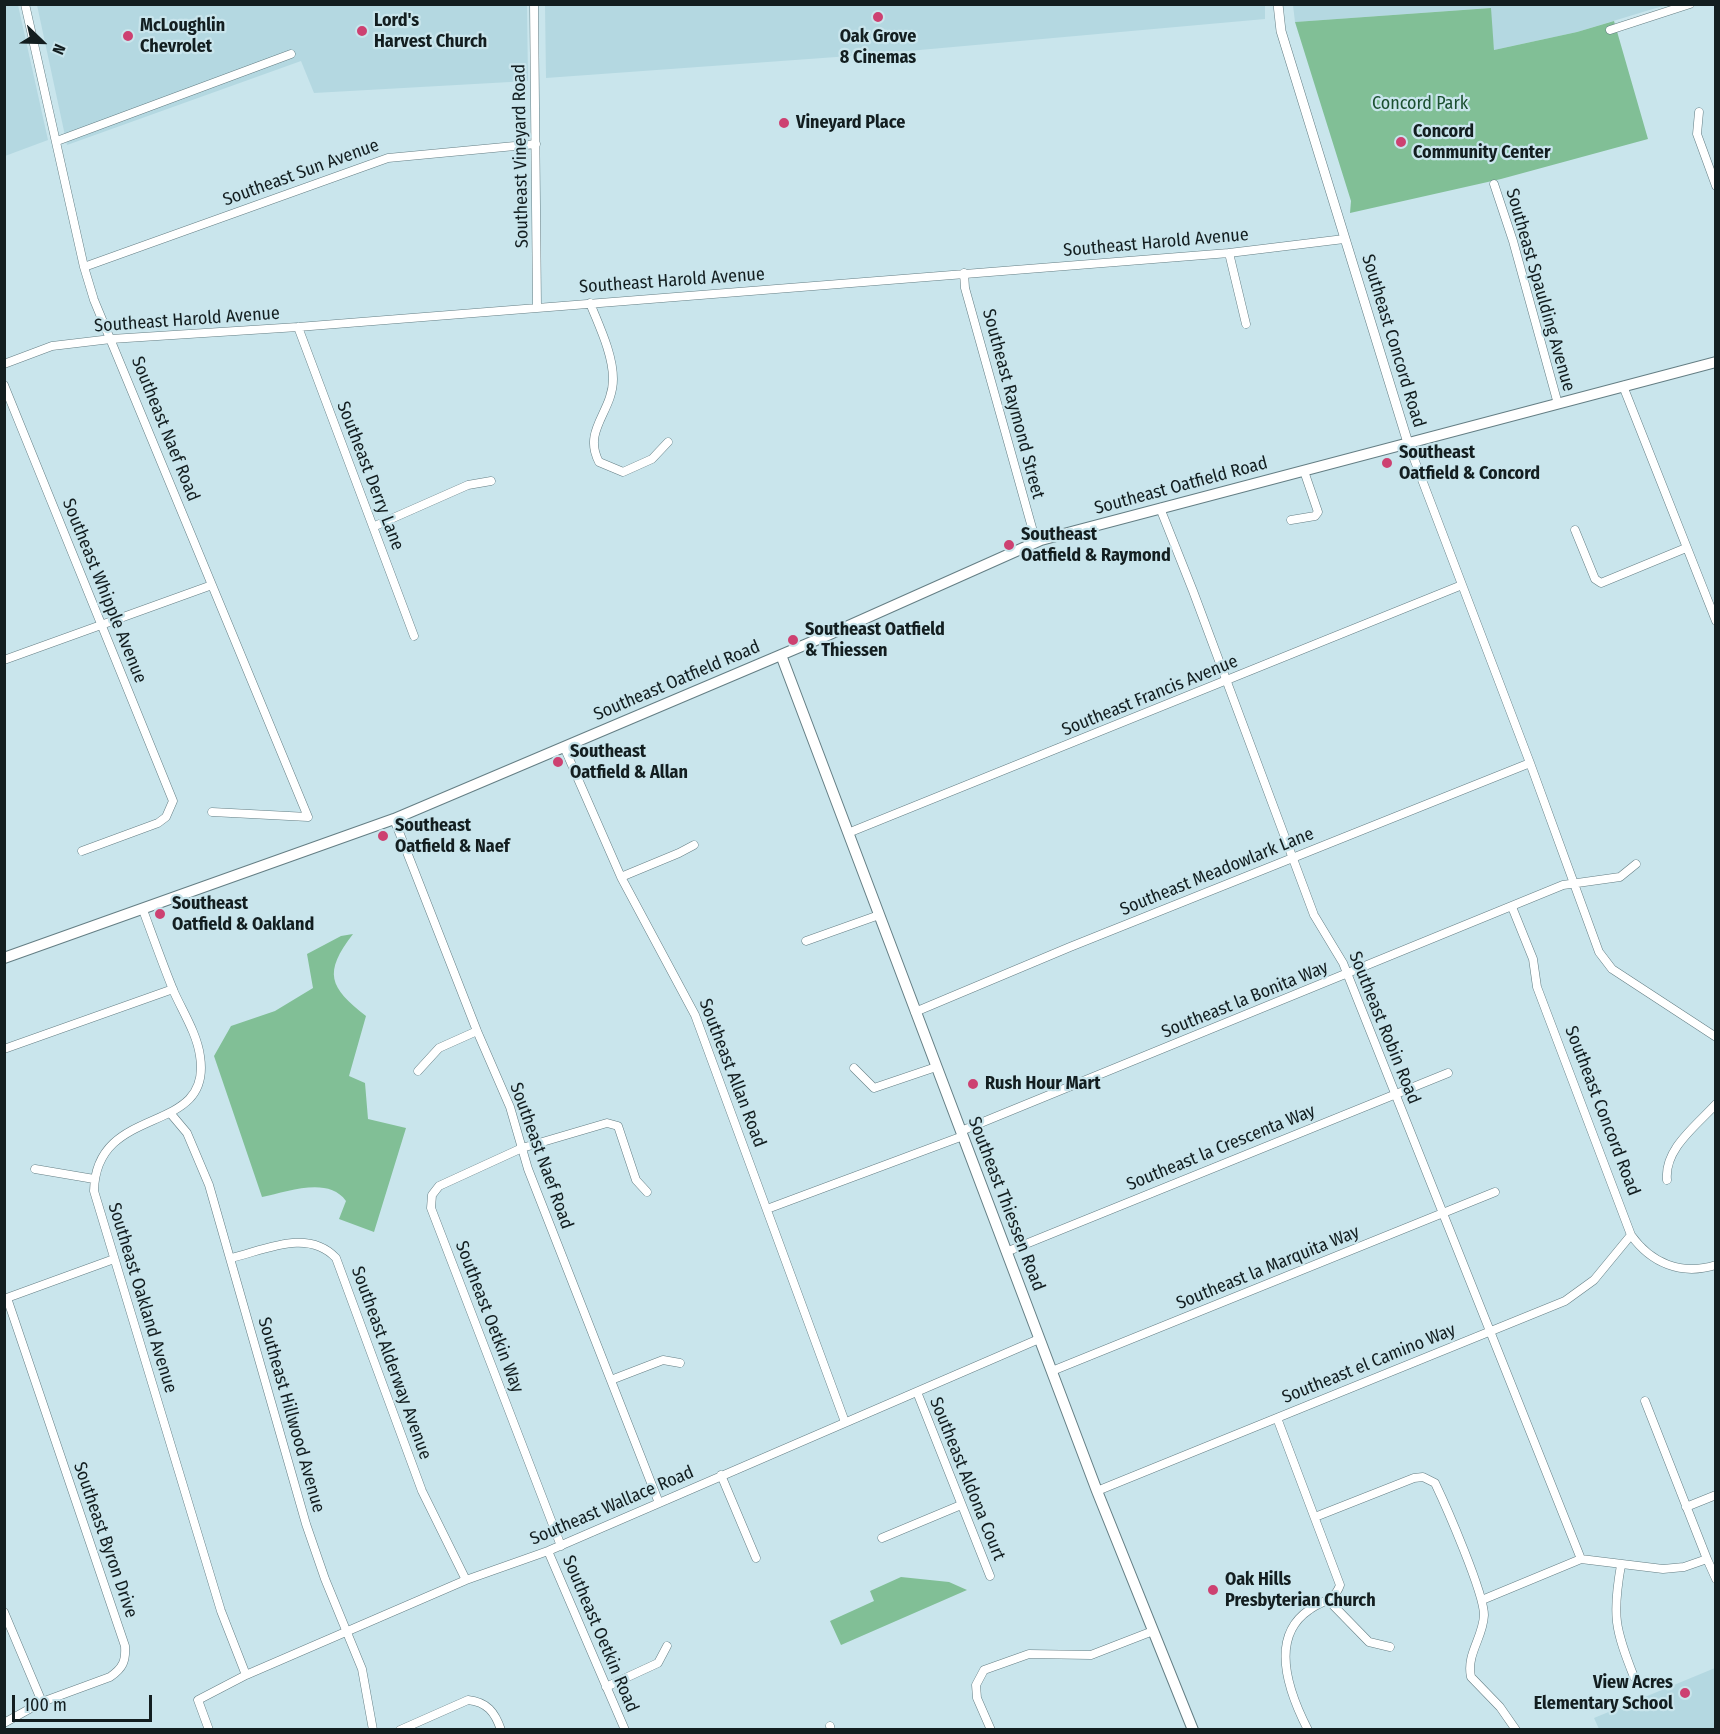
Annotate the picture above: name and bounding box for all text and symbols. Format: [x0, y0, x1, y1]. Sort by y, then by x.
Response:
place label: Lord's Harvest Church [374, 10, 487, 52]
marker: Oak Grove 8 Cinemas [871, 10, 885, 24]
north arrow [12, 12, 72, 72]
place label: McLoughlin Chevrolet [140, 15, 225, 57]
marker: Lord's Harvest Church [355, 24, 369, 38]
place label: Oak Grove 8 Cinemas [840, 26, 916, 68]
marker: McLoughlin Chevrolet [121, 29, 135, 43]
text: N [48, 41, 70, 57]
street label: Southeast Vineyard Road [509, 64, 533, 248]
park label: Concord Park [1372, 93, 1468, 115]
place label: Vineyard Place [796, 112, 905, 134]
marker: Vineyard Place [777, 116, 791, 130]
place label: Concord Community Center [1413, 121, 1551, 164]
street label: Southeast Sun Avenue [220, 135, 382, 211]
marker: Concord Community Center [1394, 135, 1408, 149]
street label: Southeast Spaulding Avenue [1501, 186, 1579, 394]
street label: Southeast Harold Avenue [1062, 224, 1250, 262]
street label: Southeast Concord Road [1356, 252, 1430, 430]
street label: Southeast Harold Avenue [578, 264, 766, 298]
street label: Southeast Harold Avenue [93, 303, 281, 337]
street label: Southeast Raymond Street [977, 307, 1049, 501]
street label: Southeast Naef Road [126, 354, 204, 504]
street label: Southeast Derry Lane [332, 399, 408, 553]
place label: Southeast Oatfield & Concord [1399, 442, 1540, 484]
street label: Southeast Oatfield Road [1092, 452, 1270, 520]
marker: Southeast Oatfield & Concord [1380, 456, 1394, 470]
street label: Southeast Whipple Avenue [57, 496, 151, 686]
place label: Southeast Oatfield & Raymond [1021, 524, 1171, 566]
marker: Southeast Oatfield & Raymond [1002, 538, 1016, 552]
place label: Southeast Oatfield & Thiessen [805, 619, 945, 662]
marker: Southeast Oatfield & Thiessen [786, 633, 800, 647]
street label: Southeast Oatfield Road [591, 636, 763, 726]
street label: Southeast Francis Avenue [1059, 651, 1241, 741]
place label: Southeast Oatfield & Allan [570, 741, 688, 783]
marker: Southeast Oatfield & Allan [551, 755, 565, 769]
place label: Southeast Oatfield & Naef [395, 815, 510, 858]
street label: Southeast Meadowlark Lane [1117, 823, 1317, 921]
marker: Southeast Oatfield & Naef [376, 829, 390, 843]
place label: Southeast Oatfield & Oakland [172, 893, 314, 936]
marker: Southeast Oatfield & Oakland [153, 907, 167, 921]
street label: Southeast Robin Road [1344, 949, 1424, 1107]
street label: Southeast la Bonita Way [1159, 957, 1331, 1043]
street label: Southeast Allan Road [694, 996, 770, 1150]
street label: Southeast Concord Road [1560, 1023, 1644, 1199]
place label: Rush Hour Mart [985, 1073, 1100, 1095]
marker: Rush Hour Mart [966, 1077, 980, 1091]
street label: Southeast Naef Road [504, 1080, 578, 1232]
street label: Southeast la Crescenta Way [1124, 1100, 1318, 1196]
street label: Southeast Thiessen Road [963, 1114, 1049, 1294]
street label: Southeast Oakland Avenue [103, 1200, 181, 1396]
street label: Southeast la Marquita Way [1173, 1221, 1363, 1315]
street label: Southeast Oetkin Way [450, 1238, 528, 1396]
street label: Southeast Alderway Avenue [346, 1264, 436, 1462]
street label: Southeast Hillwood Avenue [253, 1315, 329, 1515]
street label: Southeast el Camino Way [1279, 1319, 1459, 1409]
street label: Southeast Aldona Court [924, 1394, 1010, 1564]
street label: Southeast Byron Drive [68, 1459, 142, 1621]
street label: Southeast Wallace Road [527, 1462, 697, 1550]
street label: Southeast Oetkin Road [557, 1552, 643, 1716]
place label: Oak Hills Presbyterian Church [1225, 1569, 1376, 1612]
marker: Oak Hills Presbyterian Church [1206, 1583, 1220, 1597]
place label: View Acres Elementary School [1534, 1672, 1673, 1714]
scale bar [15, 1683, 154, 1721]
marker: View Acres Elementary School [1678, 1686, 1692, 1700]
text: 100 m [23, 1694, 67, 1716]

